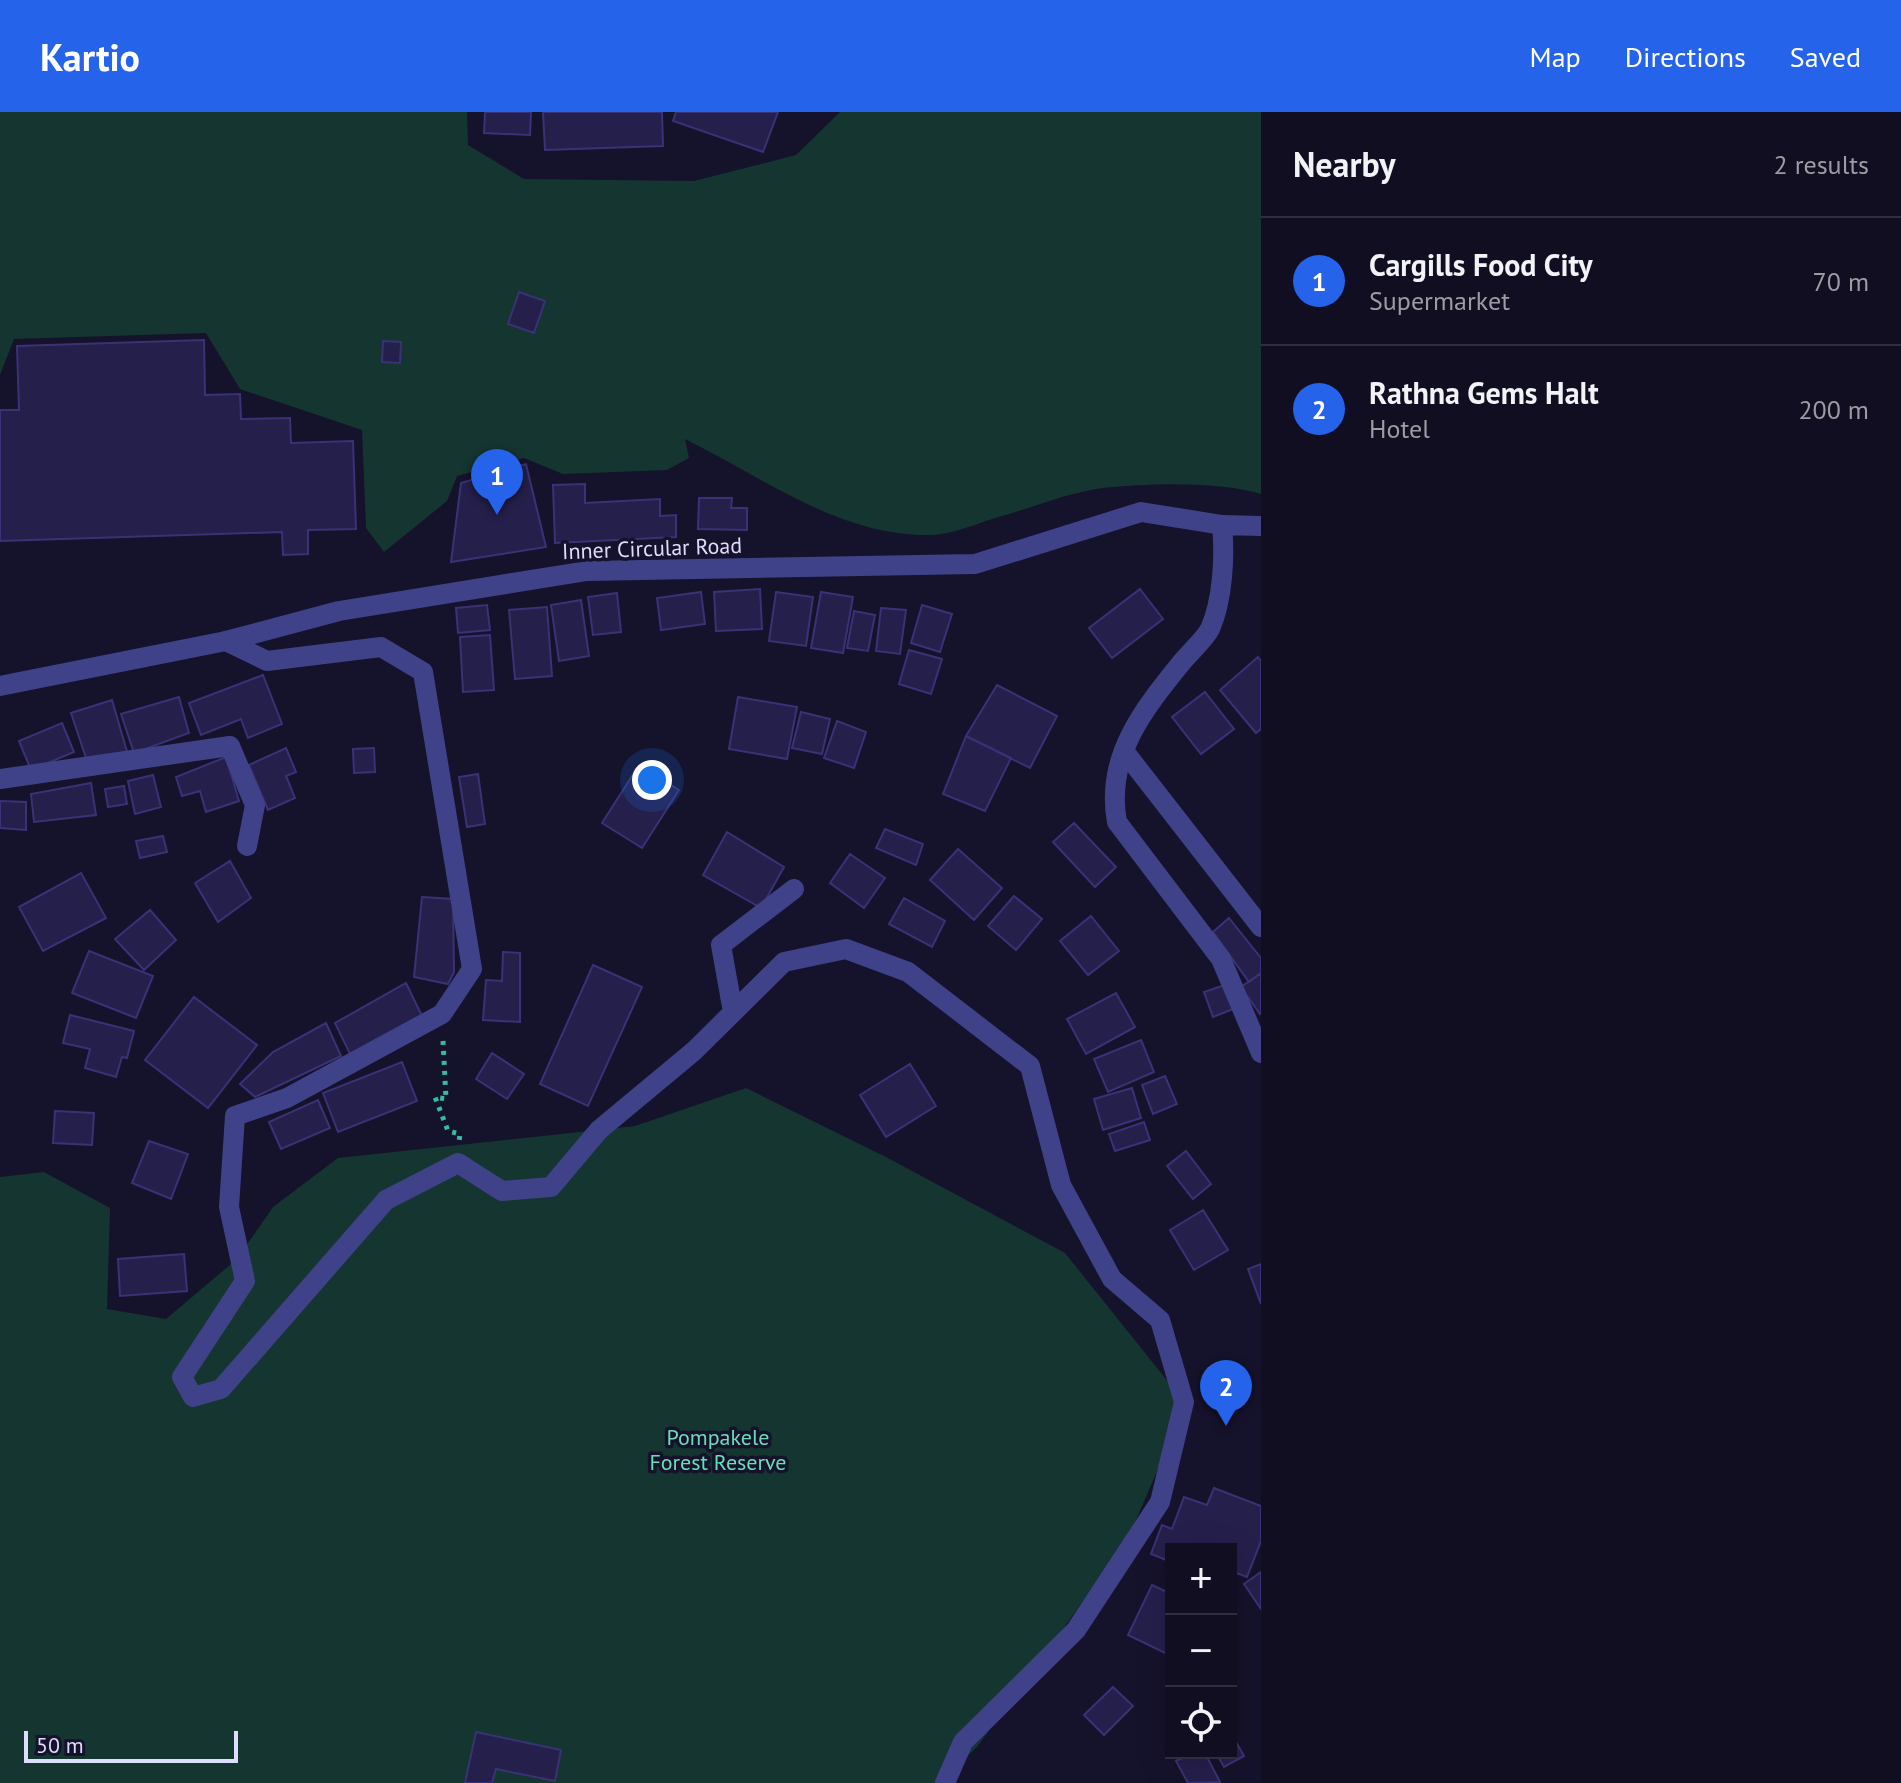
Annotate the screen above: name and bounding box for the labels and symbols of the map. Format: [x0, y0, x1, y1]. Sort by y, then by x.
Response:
pin: 1 [471, 449, 523, 515]
street label: Inner Circular Road [562, 531, 742, 565]
your location [632, 760, 672, 800]
pin: 2 [1200, 1360, 1252, 1426]
park label: Pompakele Forest Reserve [649, 1423, 787, 1476]
scale bar [24, 1727, 238, 1763]

